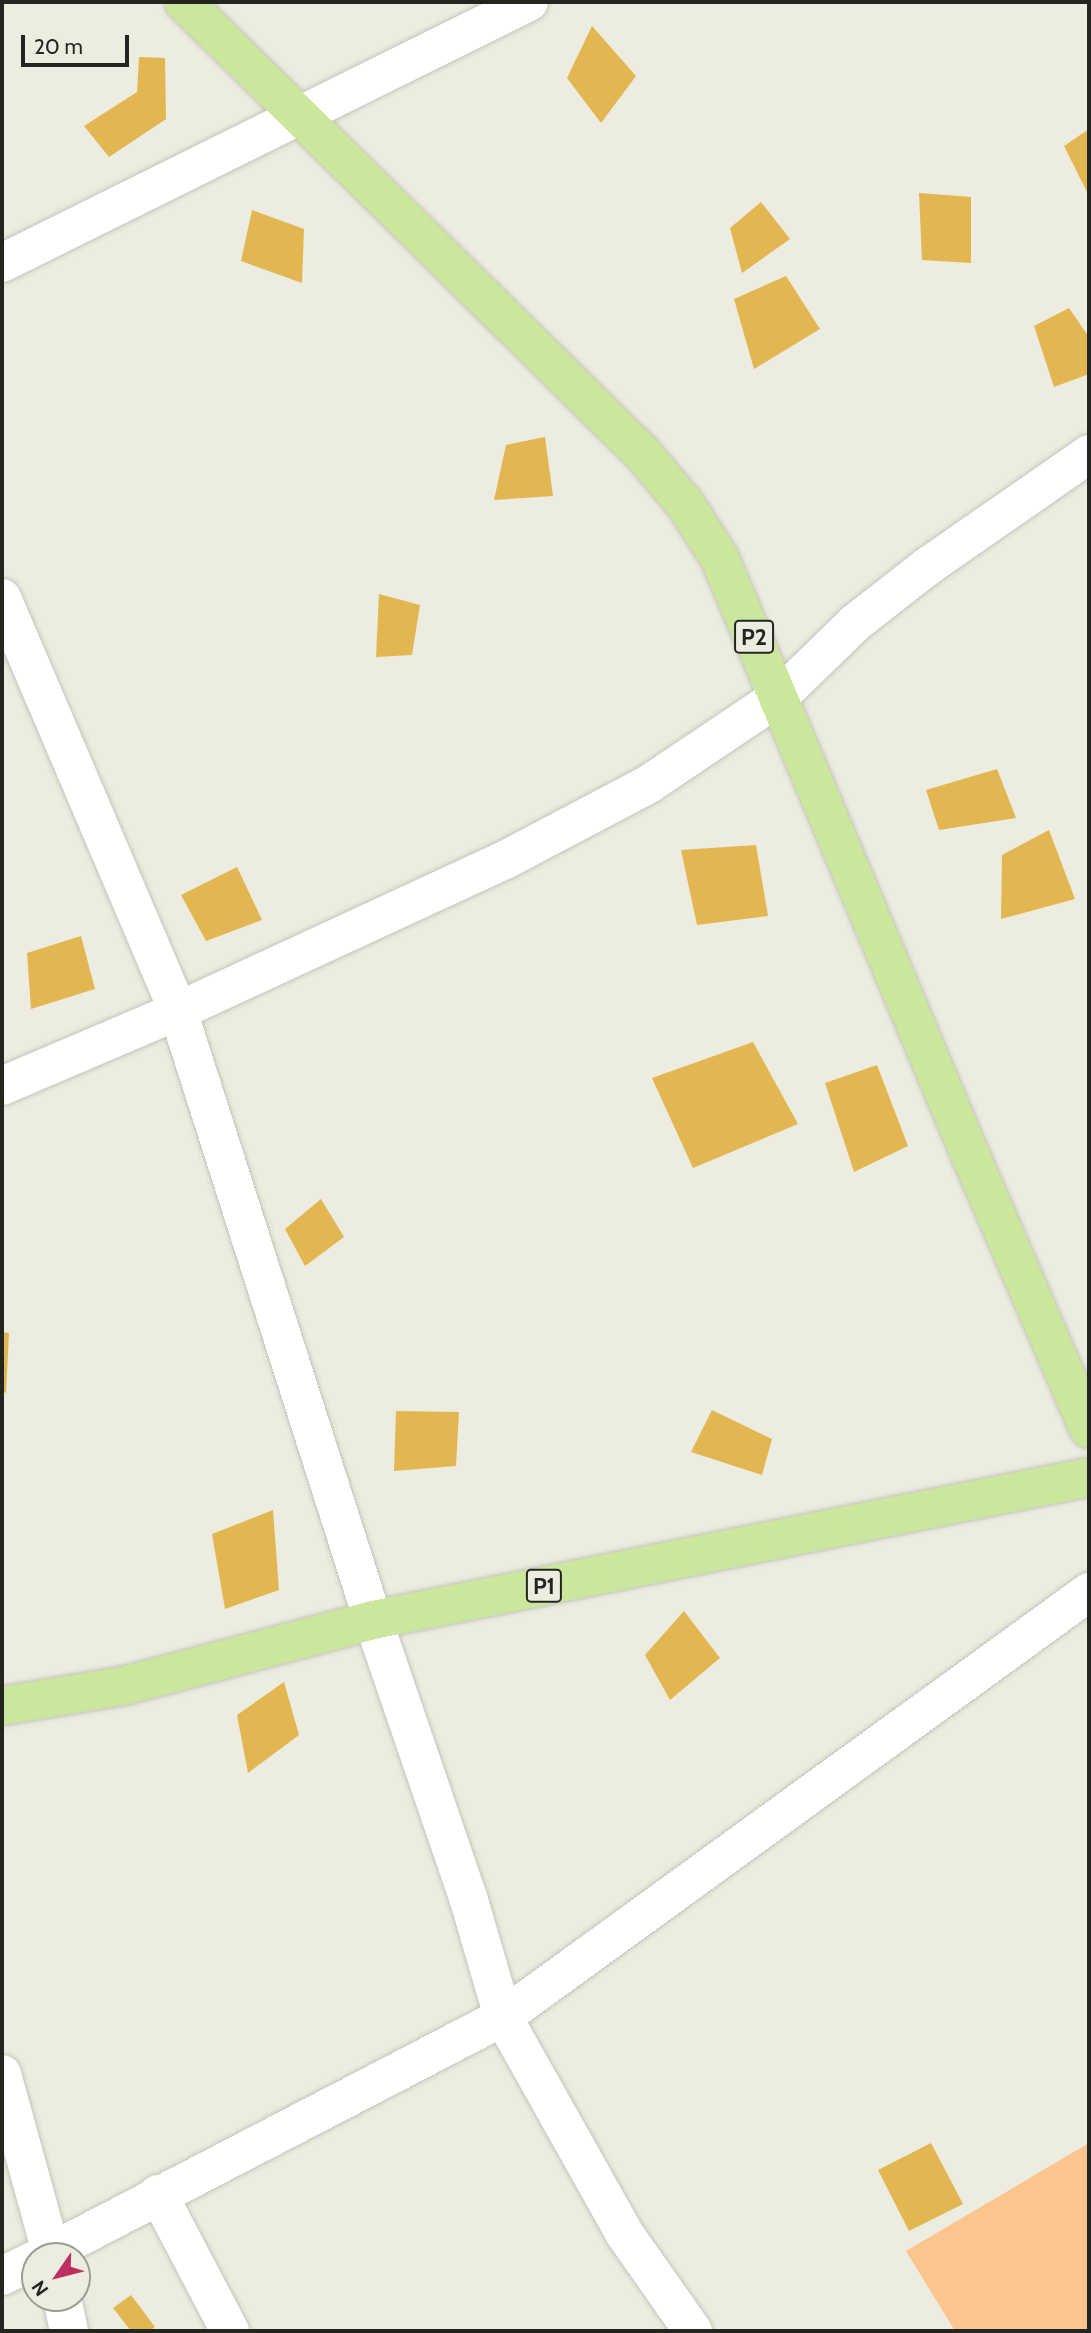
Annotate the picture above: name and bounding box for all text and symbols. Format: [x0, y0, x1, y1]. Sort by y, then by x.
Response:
scale bar [24, 21, 133, 65]
text: 20 m [34, 34, 83, 59]
road number: P2 [733, 618, 775, 656]
road number: P1 [525, 1567, 563, 1606]
north arrow [21, 2242, 91, 2312]
text: N [27, 2276, 53, 2300]

